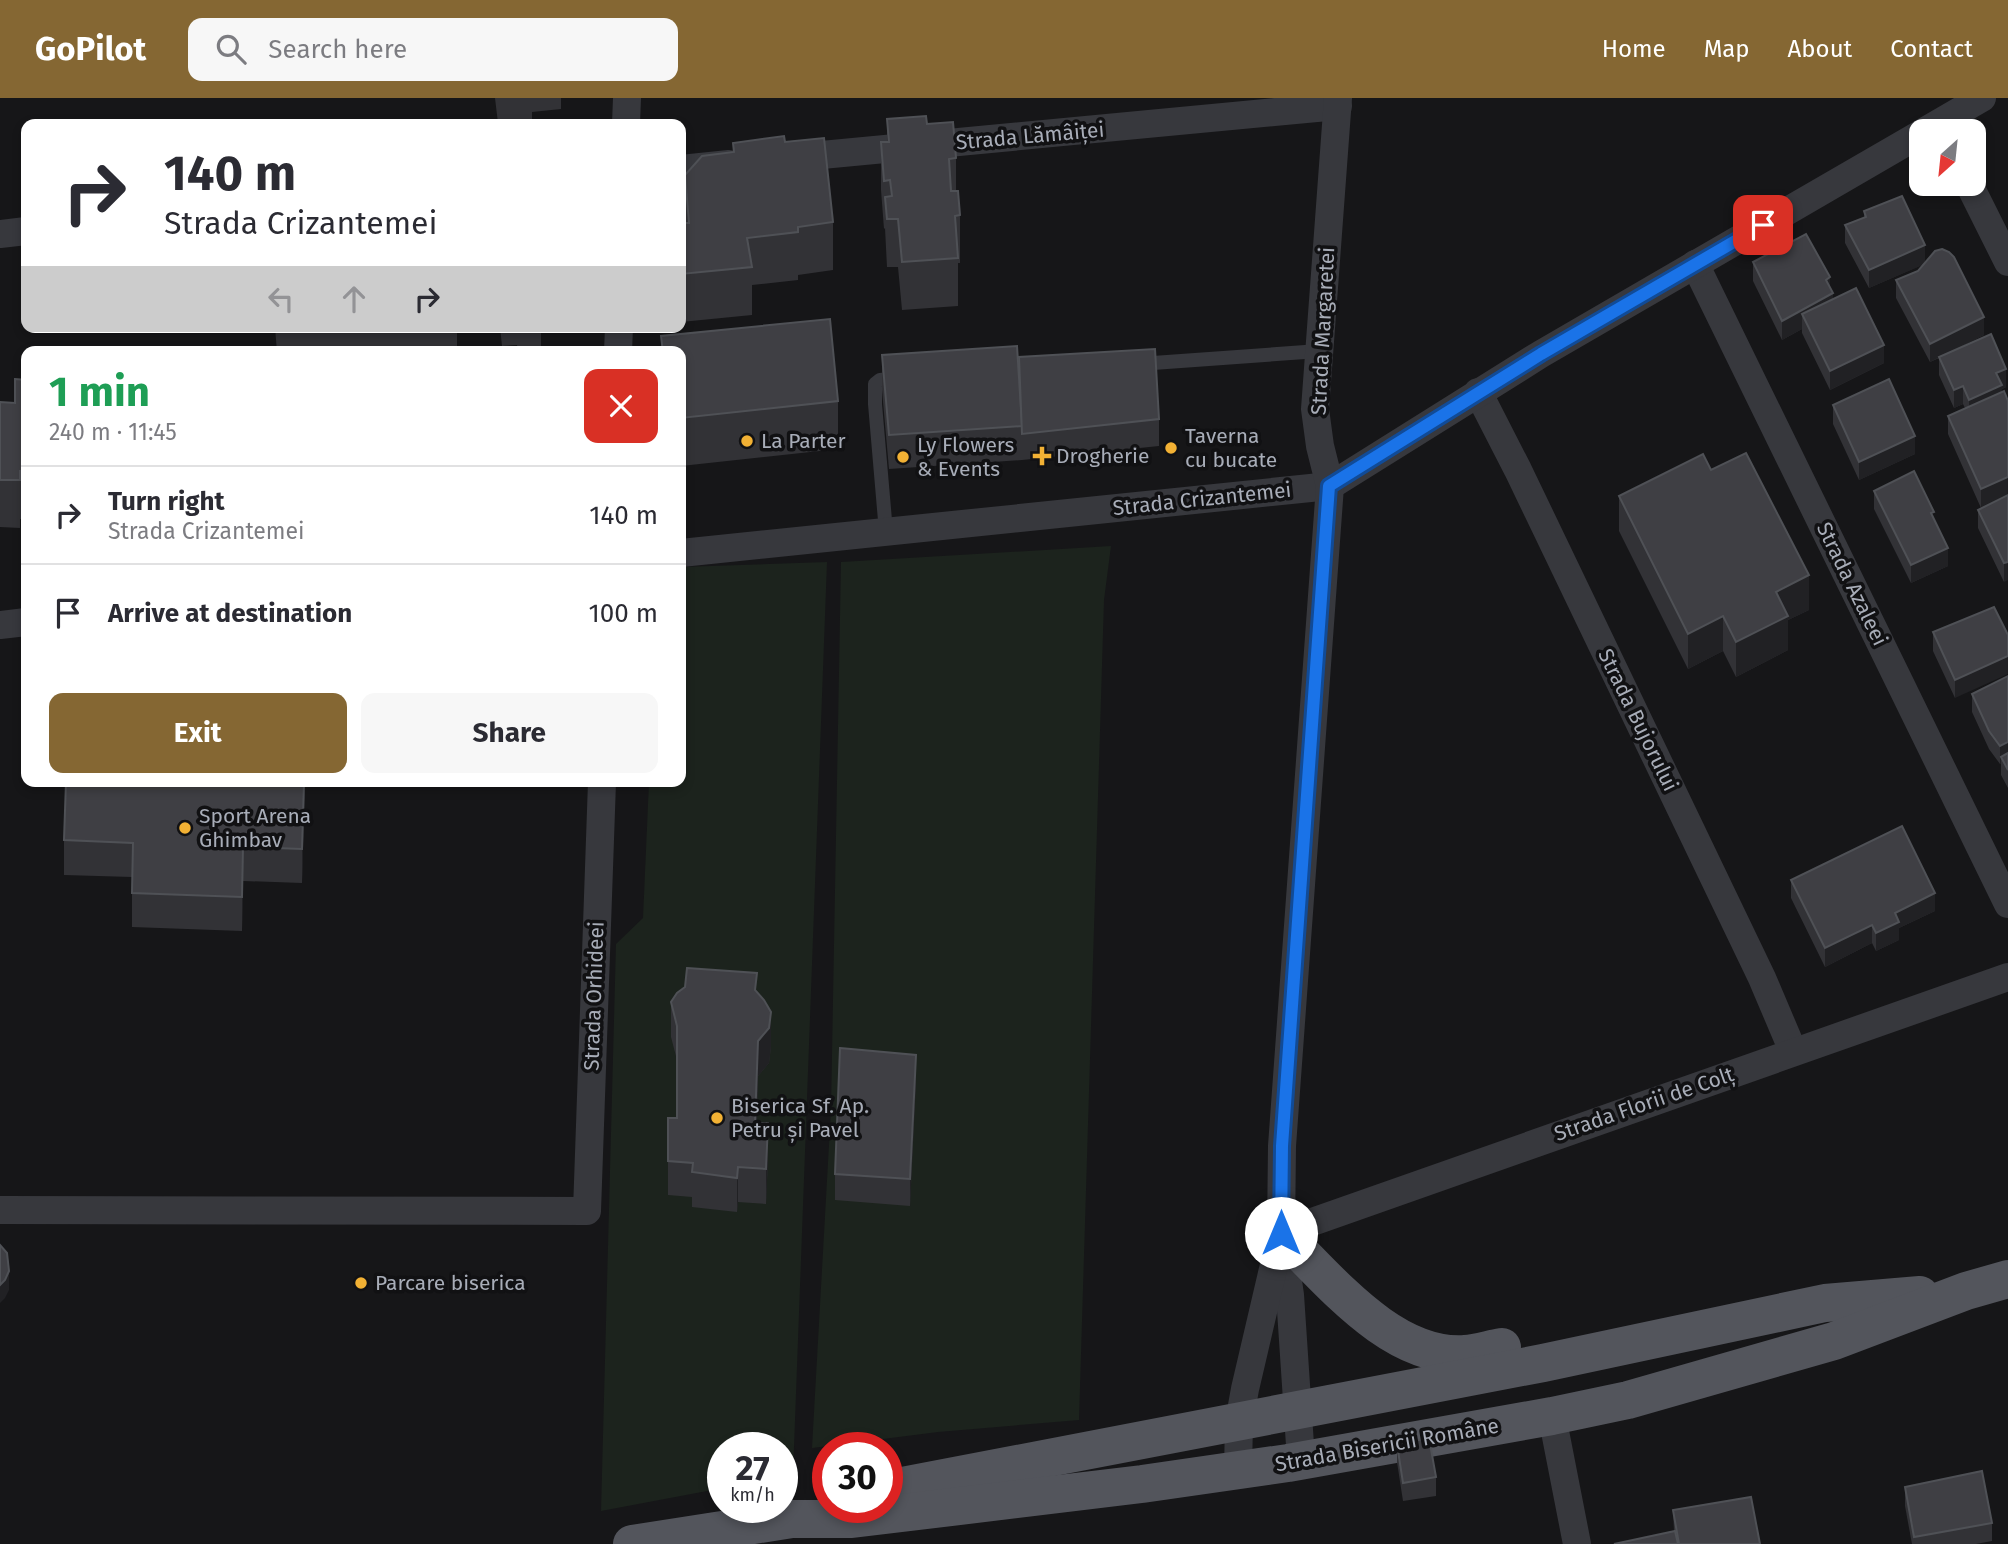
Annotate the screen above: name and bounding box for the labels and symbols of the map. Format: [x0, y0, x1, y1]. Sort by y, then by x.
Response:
street label: Strada Lămâiței [955, 117, 1105, 155]
north arrow [1909, 119, 1986, 196]
pin [1733, 195, 1793, 255]
street label: Strada Margaretei [1306, 246, 1340, 416]
place label: Taverna cu bucate [1185, 423, 1277, 473]
place label: La Parter [761, 428, 846, 454]
place label: Ly Flowers & Events [917, 432, 1015, 482]
marker: La Parter [739, 433, 755, 449]
marker: Taverna cu bucate [1163, 440, 1179, 456]
place label: Drogherie [1056, 443, 1149, 469]
marker: Drogherie [1034, 448, 1050, 464]
marker: Ly Flowers & Events [895, 449, 911, 465]
street label: Strada Crizantemei [1111, 477, 1293, 521]
street label: Strada Azaleei [1811, 518, 1893, 650]
street label: Strada Bujorului [1592, 645, 1684, 795]
place label: Sport Arena Ghimbav [199, 803, 311, 853]
marker: Sport Arena Ghimbav [177, 820, 193, 836]
street label: Strada Orhideei [578, 921, 610, 1071]
street label: Strada Florii de Colț [1551, 1061, 1738, 1147]
place label: Biserica Sf. Ap. Petru și Pavel [731, 1093, 869, 1143]
marker: Biserica Sf. Ap. Petru și Pavel [709, 1110, 725, 1126]
position arrow [1244, 1196, 1318, 1270]
place label: Parcare biserica [375, 1270, 526, 1296]
marker: Parcare biserica [353, 1275, 369, 1291]
street label: Strada Bisericii Române [1273, 1413, 1501, 1477]
speed limit sign: 30 [812, 1432, 903, 1523]

